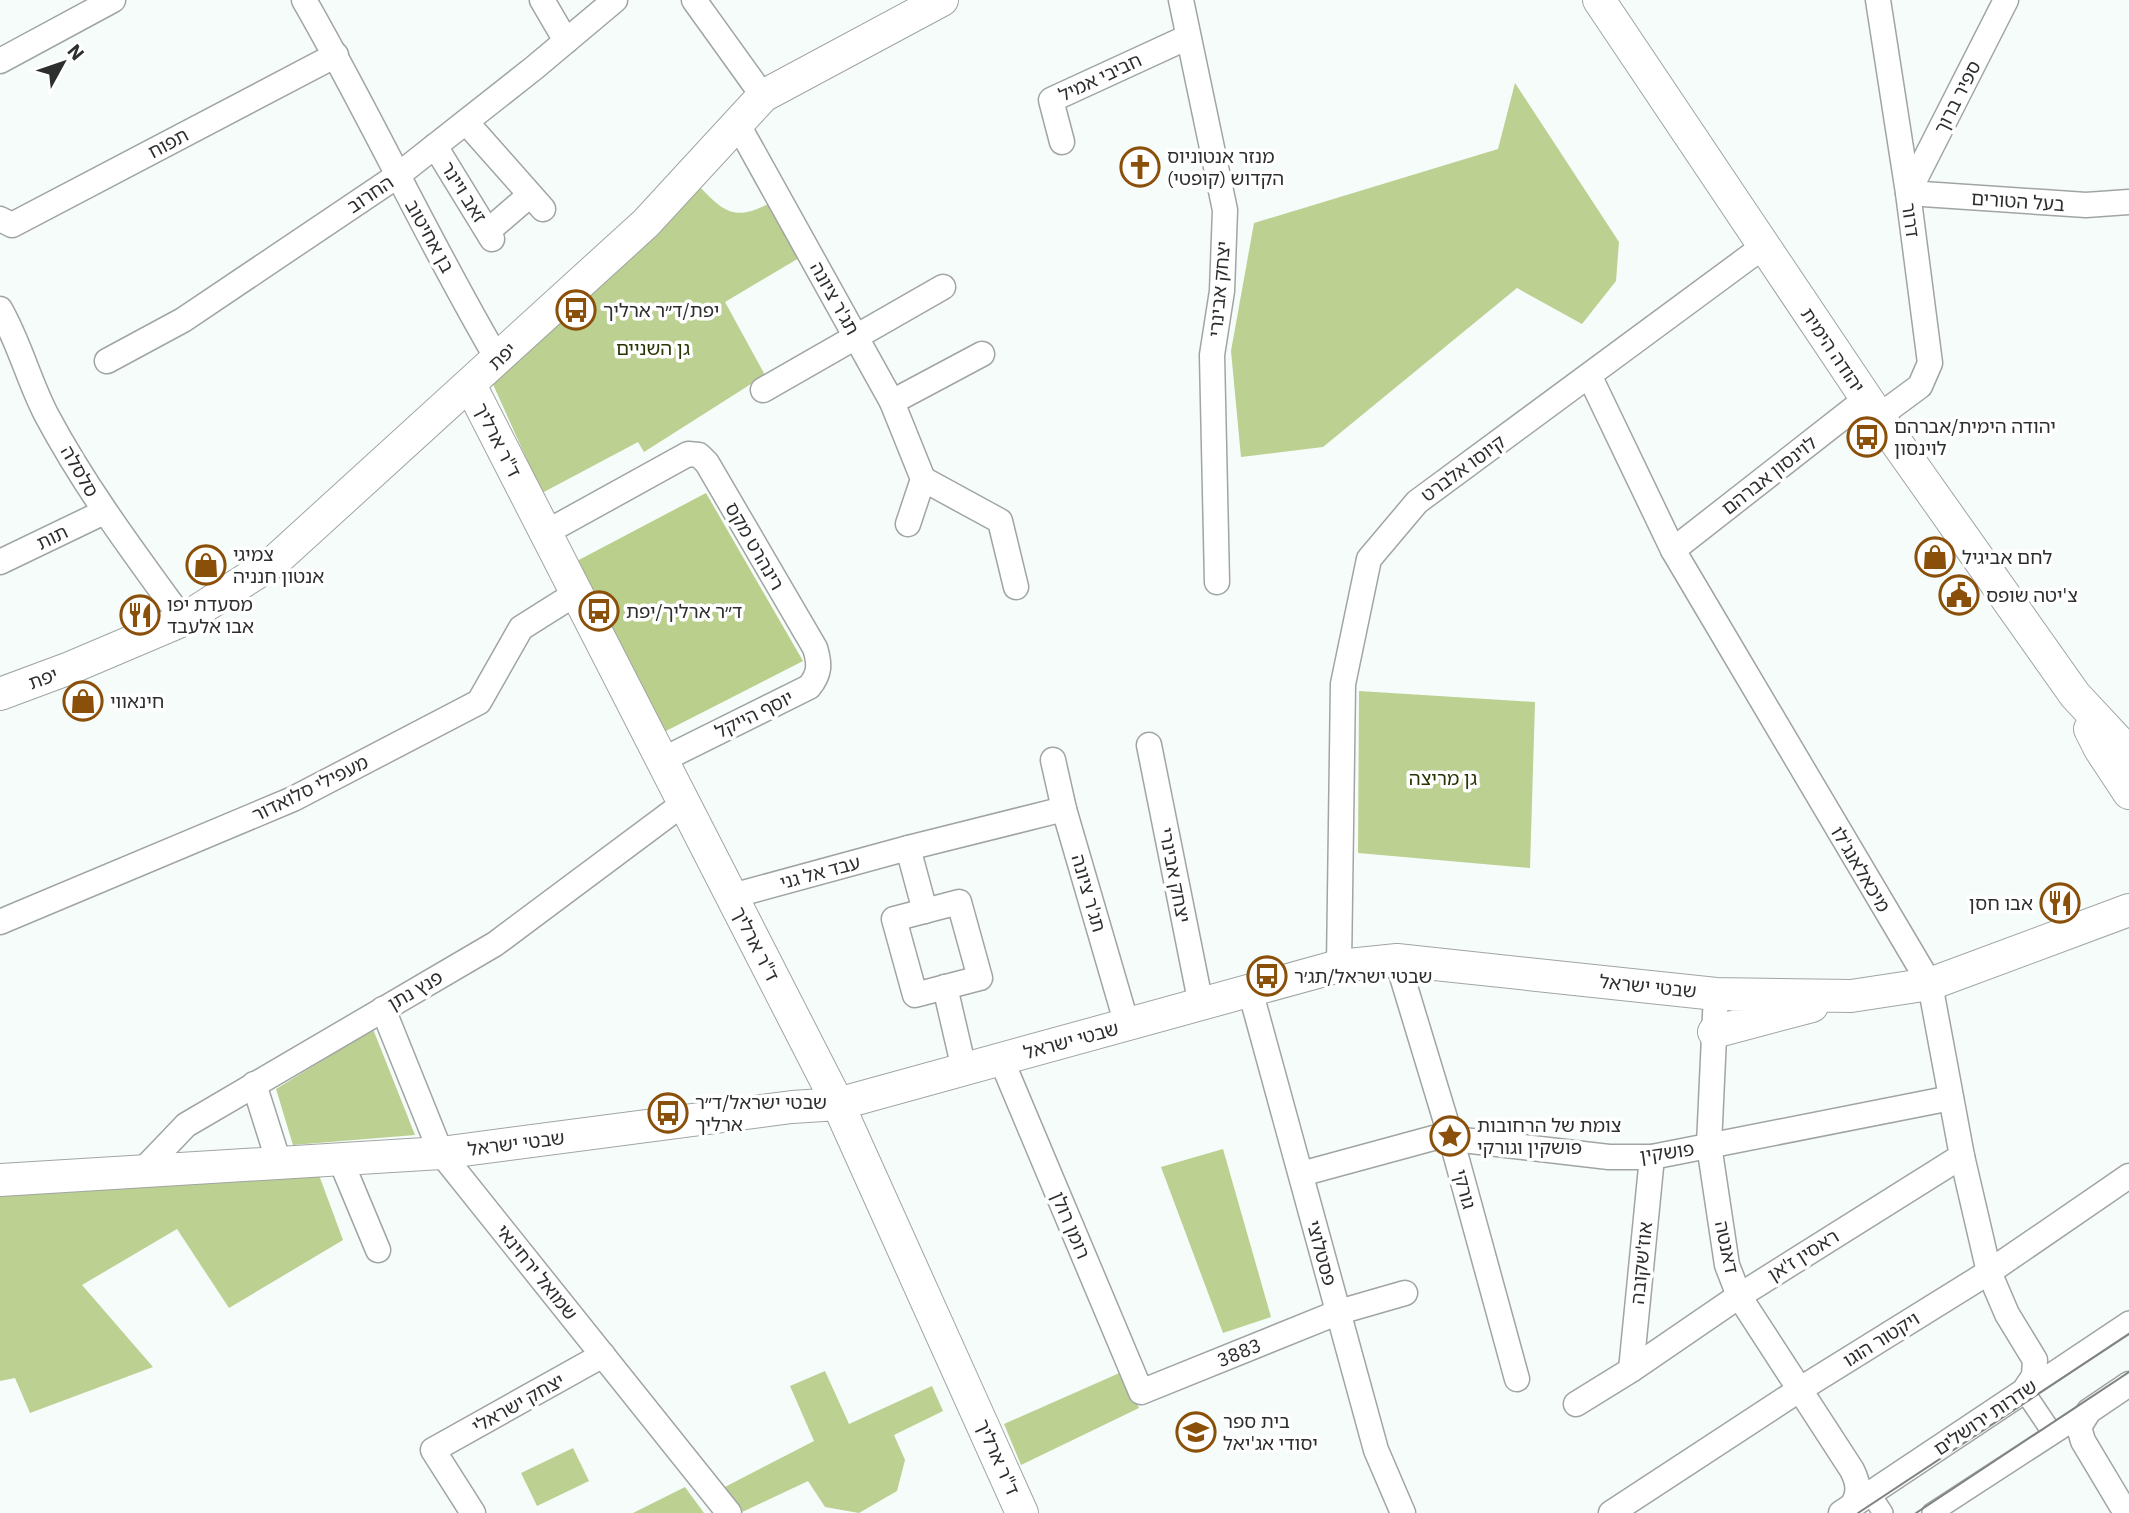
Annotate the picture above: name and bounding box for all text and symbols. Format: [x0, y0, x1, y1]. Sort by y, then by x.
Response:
north arrow [28, 28, 98, 98]
text: N [62, 39, 90, 65]
street label: חביבי אמיל [1055, 47, 1145, 107]
street label: ספיר ברוך [1928, 56, 1986, 138]
street label: תפוח [144, 122, 192, 164]
place label: מנזר אנטוניוס הקדוש (קופטי) [1167, 144, 1284, 190]
church icon: מנזר אנטוניוס הקדוש (קופטי) [1119, 146, 1161, 188]
street label: זאב ויינר [436, 157, 492, 227]
street label: החרוב [342, 170, 398, 218]
street label: בעל הטורים [1970, 186, 2066, 216]
street label: בן אחיטוב [400, 195, 460, 277]
street label: דרור [1897, 201, 1925, 239]
street label: יצחק אבינרי [1203, 240, 1235, 338]
street label: תג'ר ציונה [805, 257, 865, 339]
bus stop icon: יפת/ד״ר ארליך [555, 289, 597, 331]
place label: יפת/ד״ר ארליך [603, 298, 719, 322]
street label: יהודה הימית [1796, 303, 1870, 397]
park label: גן השניים [616, 336, 690, 360]
street label: יפת [483, 337, 521, 375]
street label: ד"ר ארליך [469, 399, 527, 481]
place label: יהודה הימית/אברהם לוינסון [1894, 414, 2056, 460]
bus stop icon: יהודה הימית/אברהם לוינסון [1846, 416, 1888, 458]
street label: קיוסו אלברט [1416, 429, 1510, 507]
street label: לוינסון אברהם [1717, 430, 1822, 520]
street label: סלסלה [56, 441, 104, 501]
street label: רינהרט מקס [720, 498, 790, 594]
street label: תות [32, 519, 72, 555]
shop icon: לחם אביגיל [1914, 536, 1956, 578]
place label: צמיגי אנטון חנניה [233, 542, 324, 588]
shop icon: צמיגי אנטון חנניה [185, 544, 227, 586]
place label: לחם אביגיל [1962, 545, 2053, 569]
public building icon: צ'יטה שופס [1938, 574, 1980, 616]
place label: צ'יטה שופס [1986, 583, 2078, 607]
bus stop icon: ד״ר ארליך/יפת [578, 590, 620, 632]
place label: מסעדת יפו אבו אלעבד [167, 592, 254, 638]
restaurant icon: מסעדת יפו אבו אלעבד [119, 594, 161, 636]
place label: ד״ר ארליך/יפת [626, 599, 742, 623]
street label: יפת [25, 662, 61, 694]
shop icon: חינאווי [62, 680, 104, 722]
street label: יוסף הייקל [711, 685, 797, 743]
place label: חינאווי [110, 689, 164, 713]
street label: מעפילי סלואדור [248, 750, 372, 826]
park label: גן מריצה [1409, 766, 1477, 790]
street label: מיכאלאנג'לו [1826, 822, 1896, 916]
street label: יצחק אבינרי [1154, 825, 1196, 925]
street label: עבד אל גני [777, 850, 863, 894]
street label: תג'ר ציונה [1066, 851, 1112, 935]
restaurant icon: אבו חסן [2039, 882, 2081, 924]
place label: אבו חסן [1969, 891, 2033, 915]
street label: ד"ר ארליך [727, 903, 785, 985]
bus stop icon: שבטי ישראל/תג׳ר [1246, 955, 1288, 997]
place label: שבטי ישראל/תג׳ר [1294, 964, 1432, 988]
street label: פנץ נתן [383, 965, 447, 1015]
street label: שבטי ישראל [1598, 969, 1698, 1003]
street label: שבטי ישראל [1021, 1016, 1121, 1064]
place label: שבטי ישראל/ד״ר ארליך [695, 1090, 827, 1136]
bus stop icon: שבטי ישראל/ד״ר ארליך [647, 1092, 689, 1134]
place label: צומת של הרחובות פושקין וגורקי [1477, 1113, 1621, 1159]
place icon: צומת של הרחובות פושקין וגורקי [1429, 1115, 1471, 1157]
street label: שבטי ישראל [466, 1125, 566, 1161]
street label: פושקין [1638, 1136, 1696, 1168]
street label: גורקי [1448, 1167, 1482, 1211]
street label: רומן רולן [1046, 1188, 1096, 1262]
street label: פסטלוצי [1302, 1218, 1342, 1288]
street label: שמואל ירחינאי [491, 1219, 583, 1325]
street label: דאנטה [1710, 1219, 1744, 1275]
street label: אוז'שקובה [1625, 1221, 1657, 1305]
street label: ראסין ז'אן [1763, 1224, 1843, 1286]
street label: ויקטור הוגו [1838, 1306, 1924, 1372]
street label: 3883 [1213, 1333, 1265, 1372]
street label: יצחק ישראלי [468, 1368, 568, 1438]
street label: שדרות ירושלים [1929, 1374, 2041, 1460]
place label: בית ספר יסודי אג'יאל [1223, 1409, 1318, 1455]
school or university icon: בית ספר יסודי אג'יאל [1175, 1411, 1217, 1453]
street label: ד"ר ארליך [971, 1415, 1025, 1499]

